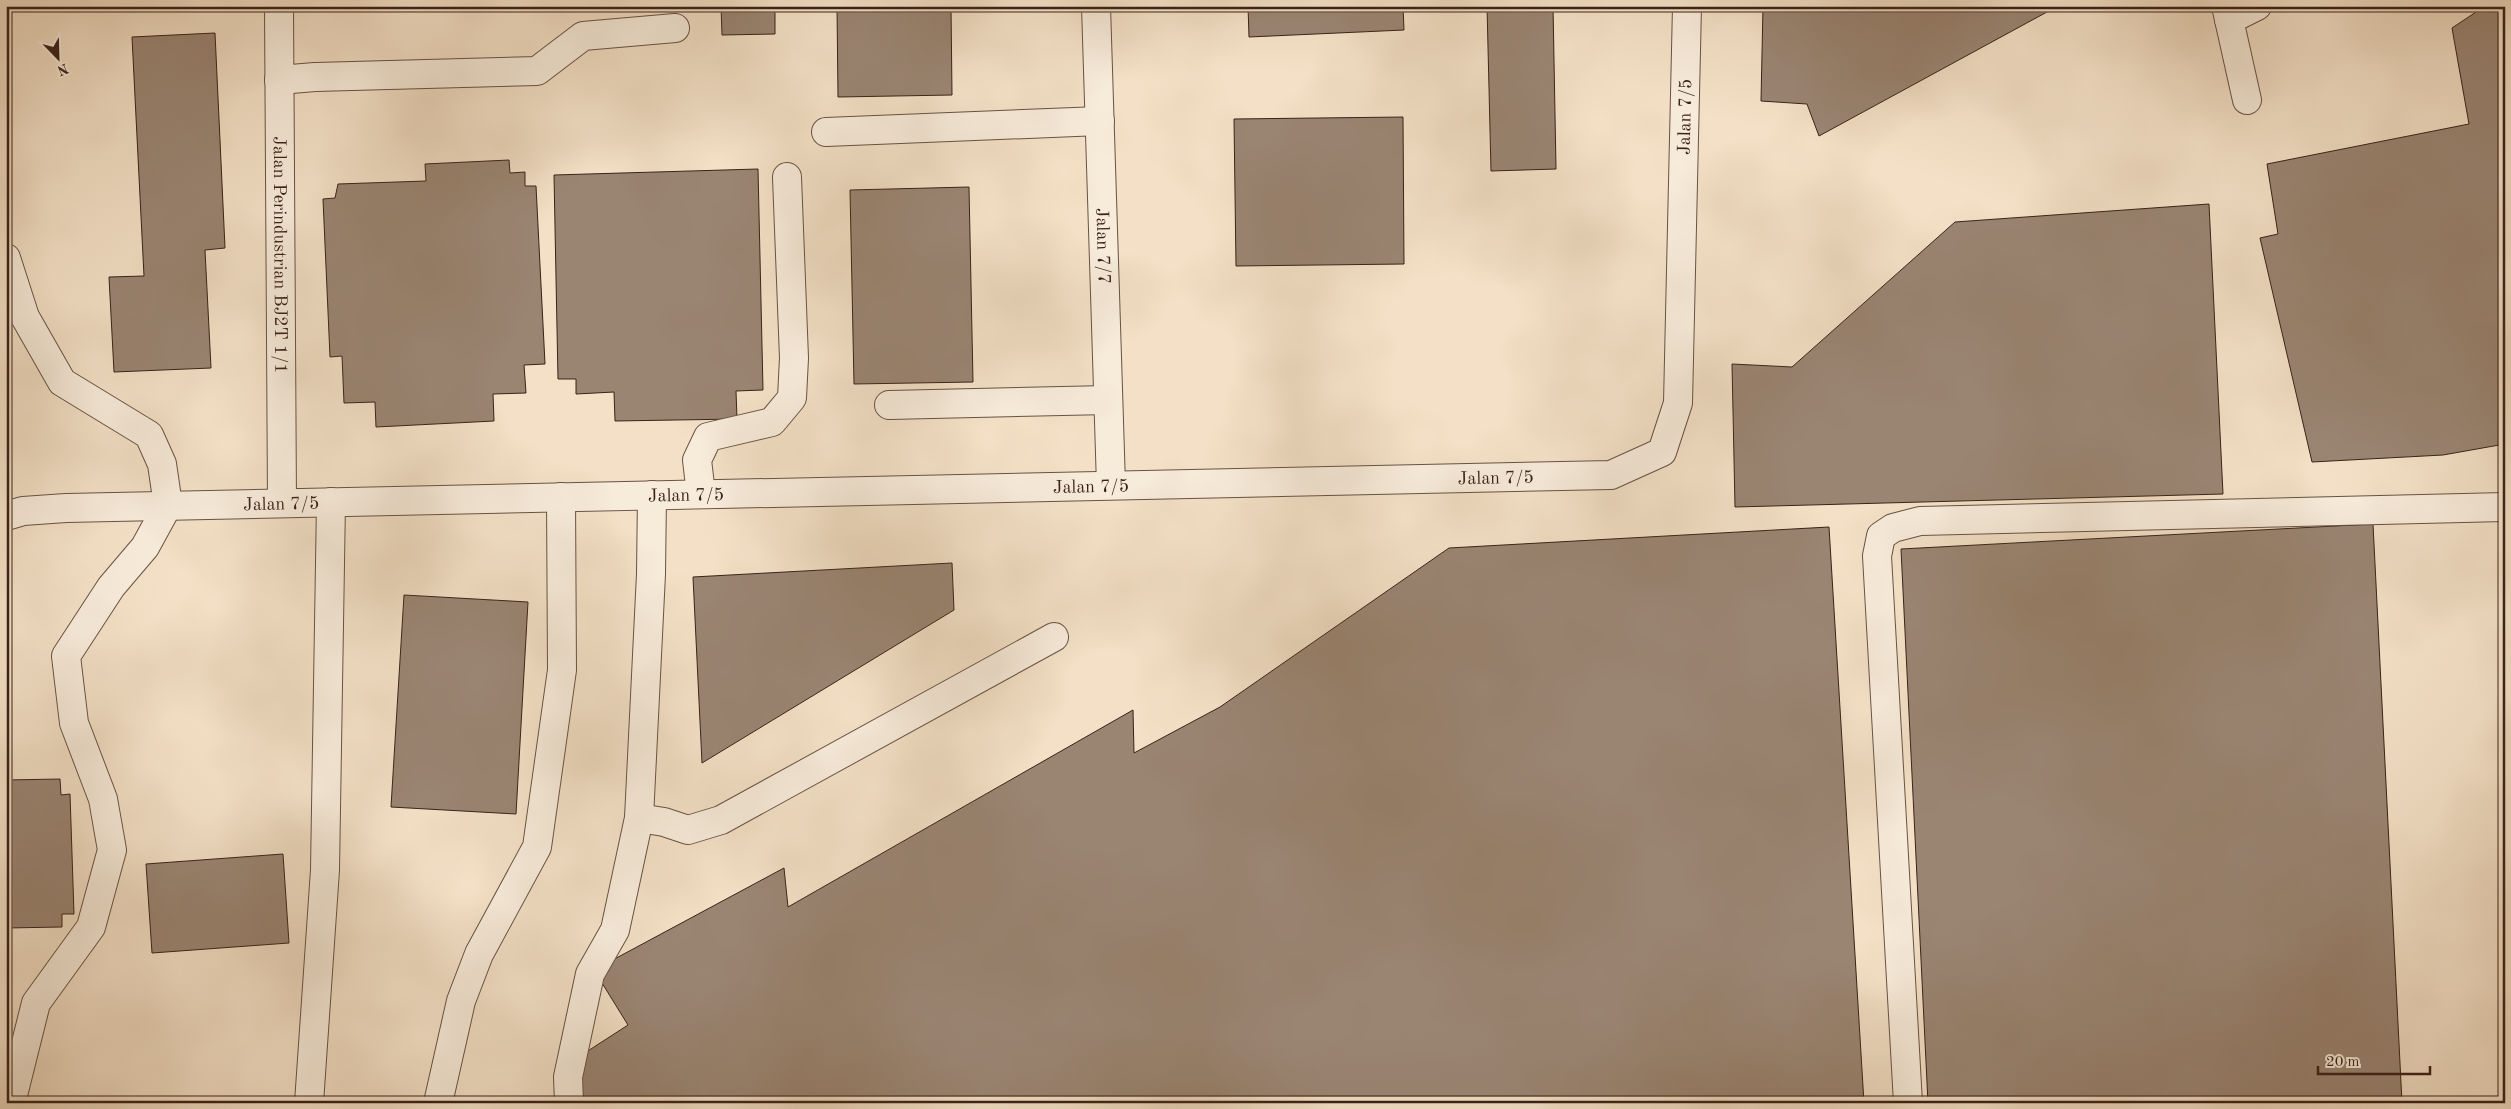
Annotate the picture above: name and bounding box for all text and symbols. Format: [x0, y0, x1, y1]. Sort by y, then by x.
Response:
north arrow [32, 32, 82, 82]
text: N [55, 61, 70, 78]
street label: Jalan 7/5 [1676, 78, 1695, 155]
street label: Jalan Perindustrian BJ2T 1/1 [270, 136, 289, 374]
street label: Jalan 7/7 [1092, 208, 1113, 284]
street label: Jalan 7/5 [1458, 469, 1534, 488]
street label: Jalan 7/5 [1053, 477, 1129, 497]
street label: Jalan 7/5 [648, 486, 724, 506]
street label: Jalan 7/5 [243, 495, 319, 514]
scale bar [2318, 1044, 2431, 1076]
text: 20 m [2326, 1055, 2360, 1070]

